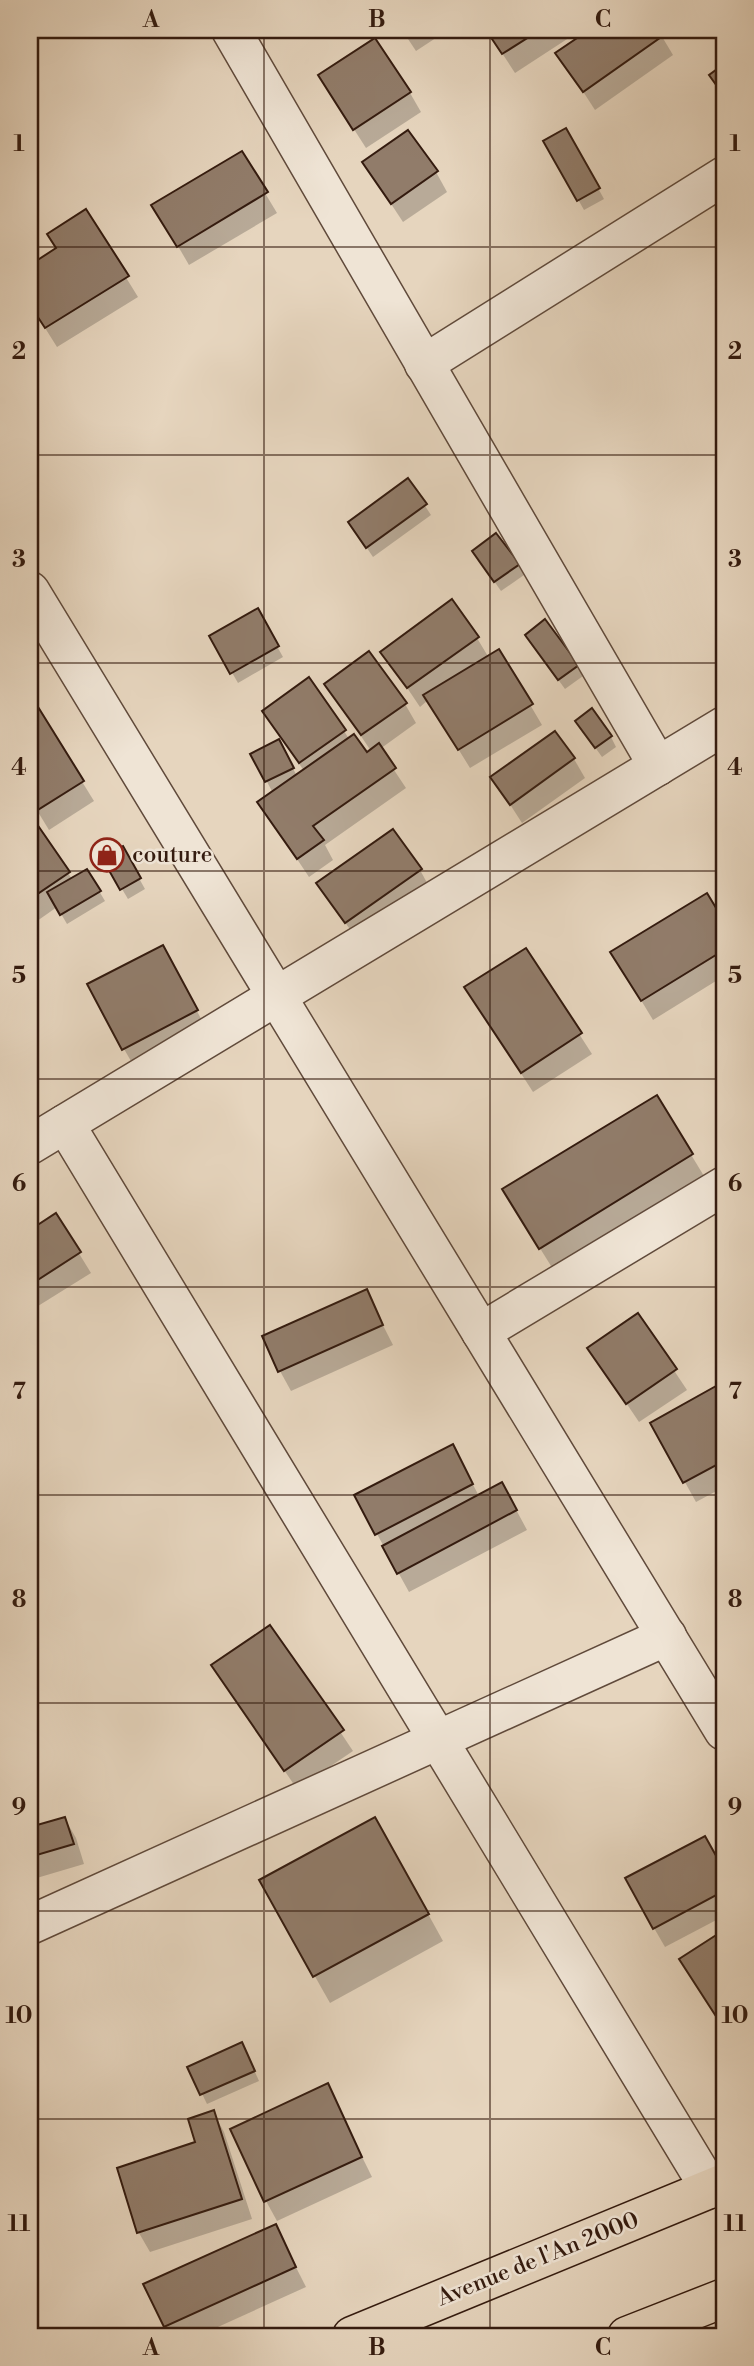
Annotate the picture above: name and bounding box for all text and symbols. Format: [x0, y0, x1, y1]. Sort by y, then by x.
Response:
text: A [142, 6, 160, 34]
text: B [368, 6, 386, 34]
text: C [595, 6, 611, 34]
text: 1 [13, 130, 25, 158]
text: 1 [729, 130, 741, 158]
text: 2 [12, 338, 26, 366]
text: 2 [728, 338, 742, 366]
text: 3 [12, 546, 26, 574]
text: 3 [728, 546, 742, 574]
text: 4 [11, 754, 27, 782]
text: 4 [727, 754, 743, 782]
shop icon: couture [88, 836, 126, 874]
place label: couture [132, 841, 212, 869]
text: 5 [12, 962, 26, 990]
text: 5 [728, 962, 742, 990]
text: 6 [12, 1170, 26, 1198]
text: 6 [728, 1170, 742, 1198]
text: 7 [12, 1378, 26, 1406]
text: 7 [728, 1378, 742, 1406]
text: 8 [12, 1586, 26, 1614]
text: 8 [728, 1586, 742, 1614]
text: 9 [12, 1794, 26, 1822]
text: 9 [728, 1794, 742, 1822]
text: 10 [5, 2002, 33, 2030]
text: 10 [721, 2002, 749, 2030]
street label: Avenue de l'An 2000 [432, 2206, 643, 2313]
text: 11 [8, 2210, 30, 2238]
text: 11 [724, 2210, 746, 2238]
text: A [142, 2334, 160, 2362]
text: B [368, 2334, 386, 2362]
text: C [595, 2334, 611, 2362]

